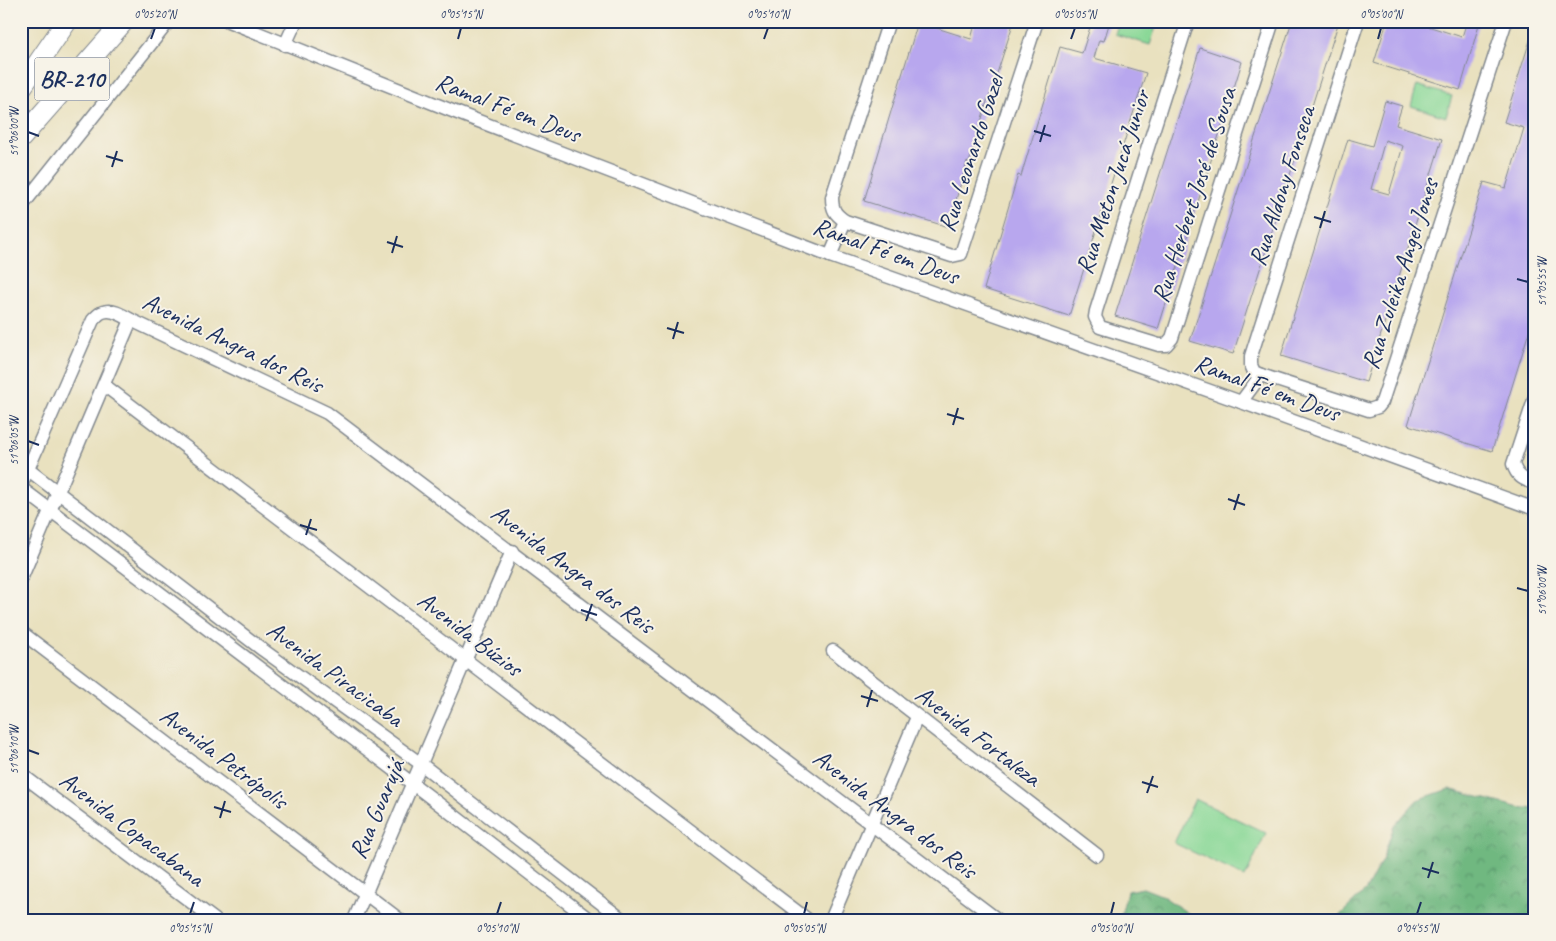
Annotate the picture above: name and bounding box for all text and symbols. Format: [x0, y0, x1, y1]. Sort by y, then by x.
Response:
text: 0°05'20"N [134, 6, 178, 22]
text: 0°05'15"N [440, 6, 484, 22]
text: 0°05'10"N [747, 6, 791, 22]
text: 0°05'05"N [1054, 6, 1098, 22]
text: 0°05'00"N [1360, 6, 1404, 22]
road number: BR-210 [34, 58, 110, 100]
street label: Ramal Fé em Deus [431, 66, 587, 151]
street label: Rua Leonardo Gazel [930, 66, 1013, 236]
street label: Rua Herbert José de Sousa [1144, 81, 1245, 307]
street label: Rua Meton Jucá Junior [1068, 84, 1158, 278]
street label: Rua Aldony Fonseca [1241, 100, 1324, 270]
text: 51°06'00"W [6, 105, 22, 156]
street label: Rua Zuleika Angel Jones [1354, 172, 1447, 373]
street label: Ramal Fé em Deus [809, 210, 966, 293]
text: 51°05'55"W [1534, 255, 1550, 306]
street label: Avenida Angra dos Reis [137, 285, 331, 402]
street label: Ramal Fé em Deus [1190, 347, 1347, 430]
text: 51°06'05"W [6, 414, 22, 465]
street label: Avenida Angra dos Reis [485, 497, 663, 643]
text: 51°06'00"W [1534, 564, 1550, 615]
street label: Avenida Búzios [411, 584, 531, 685]
street label: Avenida Piracicaba [260, 614, 411, 735]
street label: Avenida Fortaleza [909, 678, 1049, 795]
street label: Avenida Petrópolis [154, 700, 296, 818]
text: 51°06'10"W [6, 723, 22, 774]
street label: Avenida Angra dos Reis [807, 742, 985, 888]
street label: Rua Guarujá [342, 753, 413, 864]
street label: Avenida Copacabana [53, 764, 212, 895]
text: 0°05'15"N [169, 920, 213, 936]
text: 0°05'10"N [476, 920, 520, 936]
text: 0°05'05"N [783, 920, 827, 936]
text: 0°05'00"N [1090, 920, 1134, 936]
text: 0°04'55"N [1396, 920, 1440, 936]

